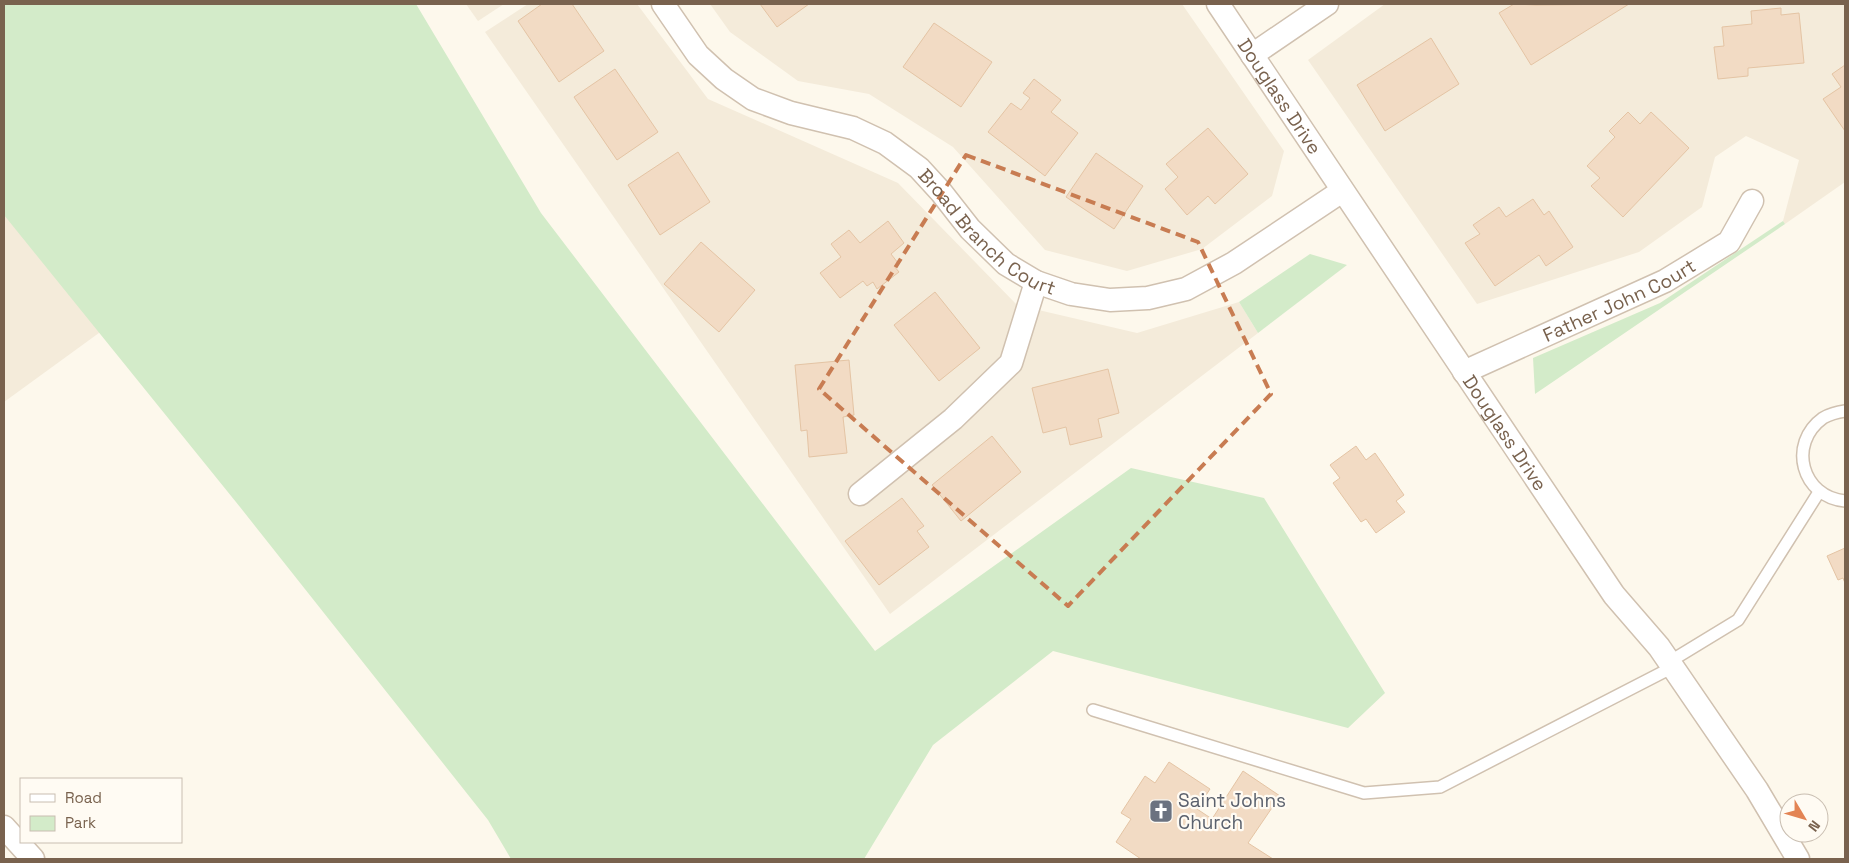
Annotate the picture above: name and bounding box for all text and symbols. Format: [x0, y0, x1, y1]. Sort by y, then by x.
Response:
street label: Douglass Drive [1232, 34, 1328, 159]
street label: Broad Branch Court [913, 163, 1059, 300]
street label: Father John Court [1539, 253, 1700, 347]
street label: Douglass Drive [1457, 370, 1553, 495]
legend [20, 778, 182, 843]
text: Road [65, 788, 102, 807]
place label: Saint Johns Church [1178, 788, 1286, 835]
north arrow [1779, 793, 1829, 843]
church icon: Saint Johns Church [1148, 798, 1174, 824]
text: Park [65, 813, 96, 832]
text: N [1804, 817, 1824, 835]

